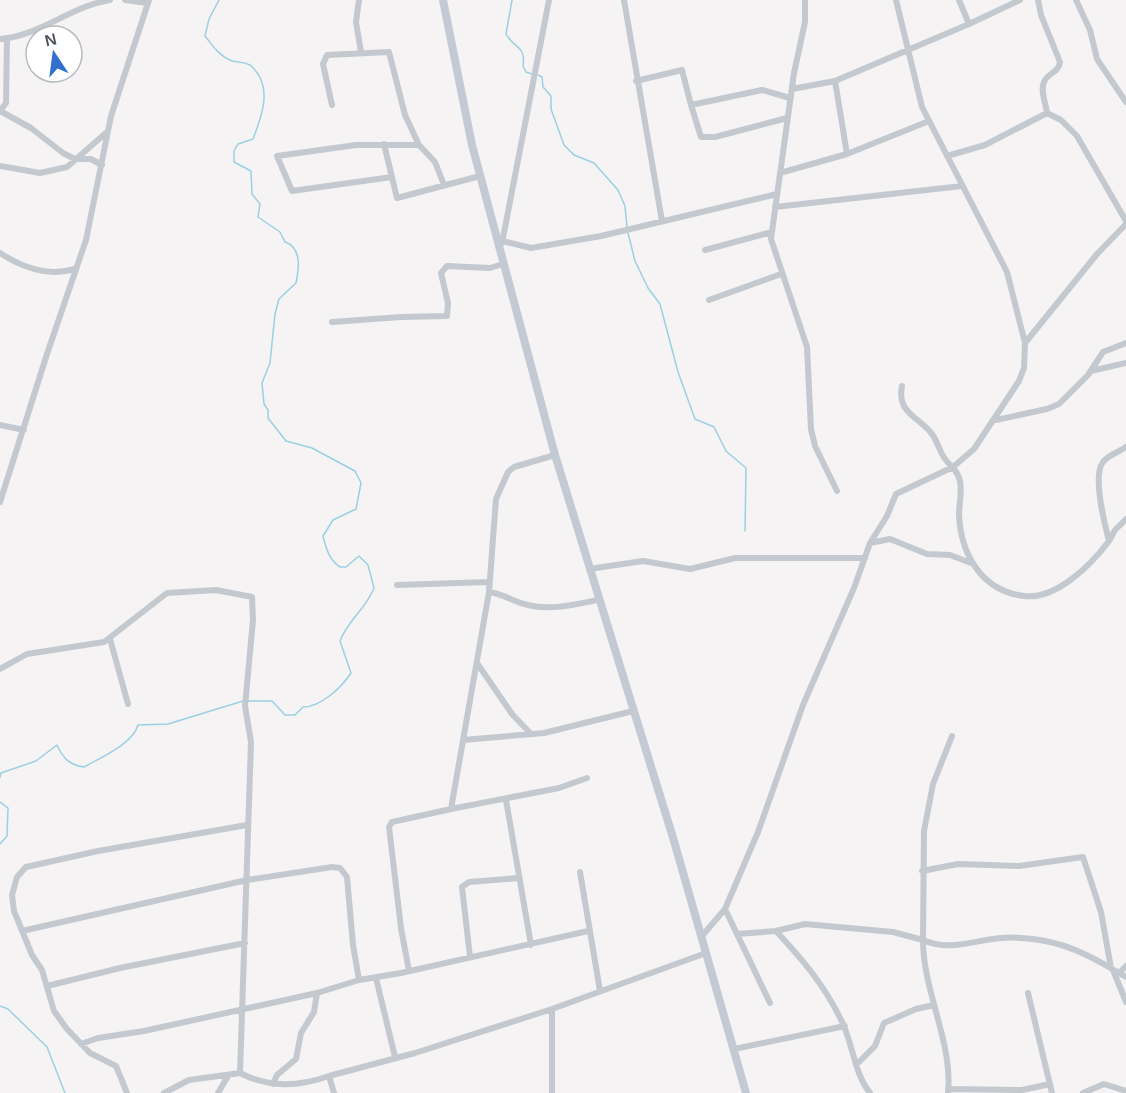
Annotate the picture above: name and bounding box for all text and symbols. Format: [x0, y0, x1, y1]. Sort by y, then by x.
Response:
north arrow [24, 24, 84, 84]
text: N [43, 30, 58, 49]

